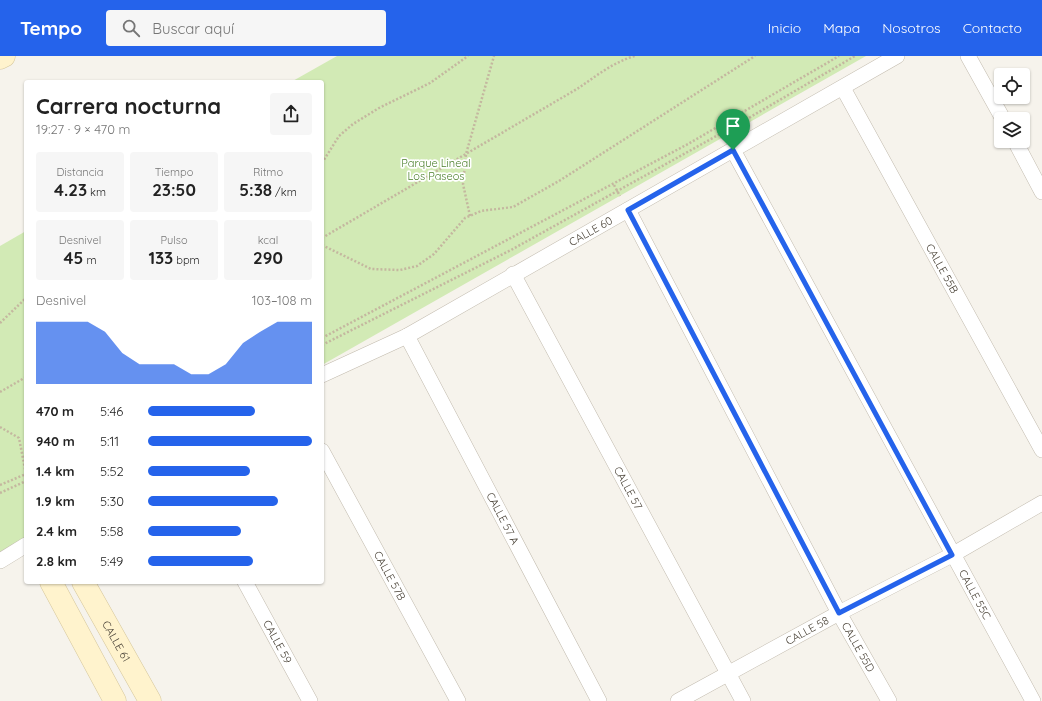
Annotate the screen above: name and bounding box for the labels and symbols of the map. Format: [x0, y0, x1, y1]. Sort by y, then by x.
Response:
pin [716, 109, 750, 150]
park label: Parque Lineal Los Paseos [401, 156, 471, 183]
street label: CALLE 60 [566, 213, 615, 249]
street label: CALLE 55B [923, 241, 961, 296]
street label: CALLE 57 [611, 464, 646, 512]
street label: CALLE 57 A [483, 490, 522, 547]
street label: CALLE 57B [371, 549, 409, 603]
street label: CALLE 55C [956, 567, 994, 622]
street label: CALLE 58 [783, 613, 831, 648]
street label: CALLE 61 [99, 618, 134, 664]
street label: CALLE 59 [260, 618, 295, 666]
street label: CALLE 55D [839, 620, 878, 675]

